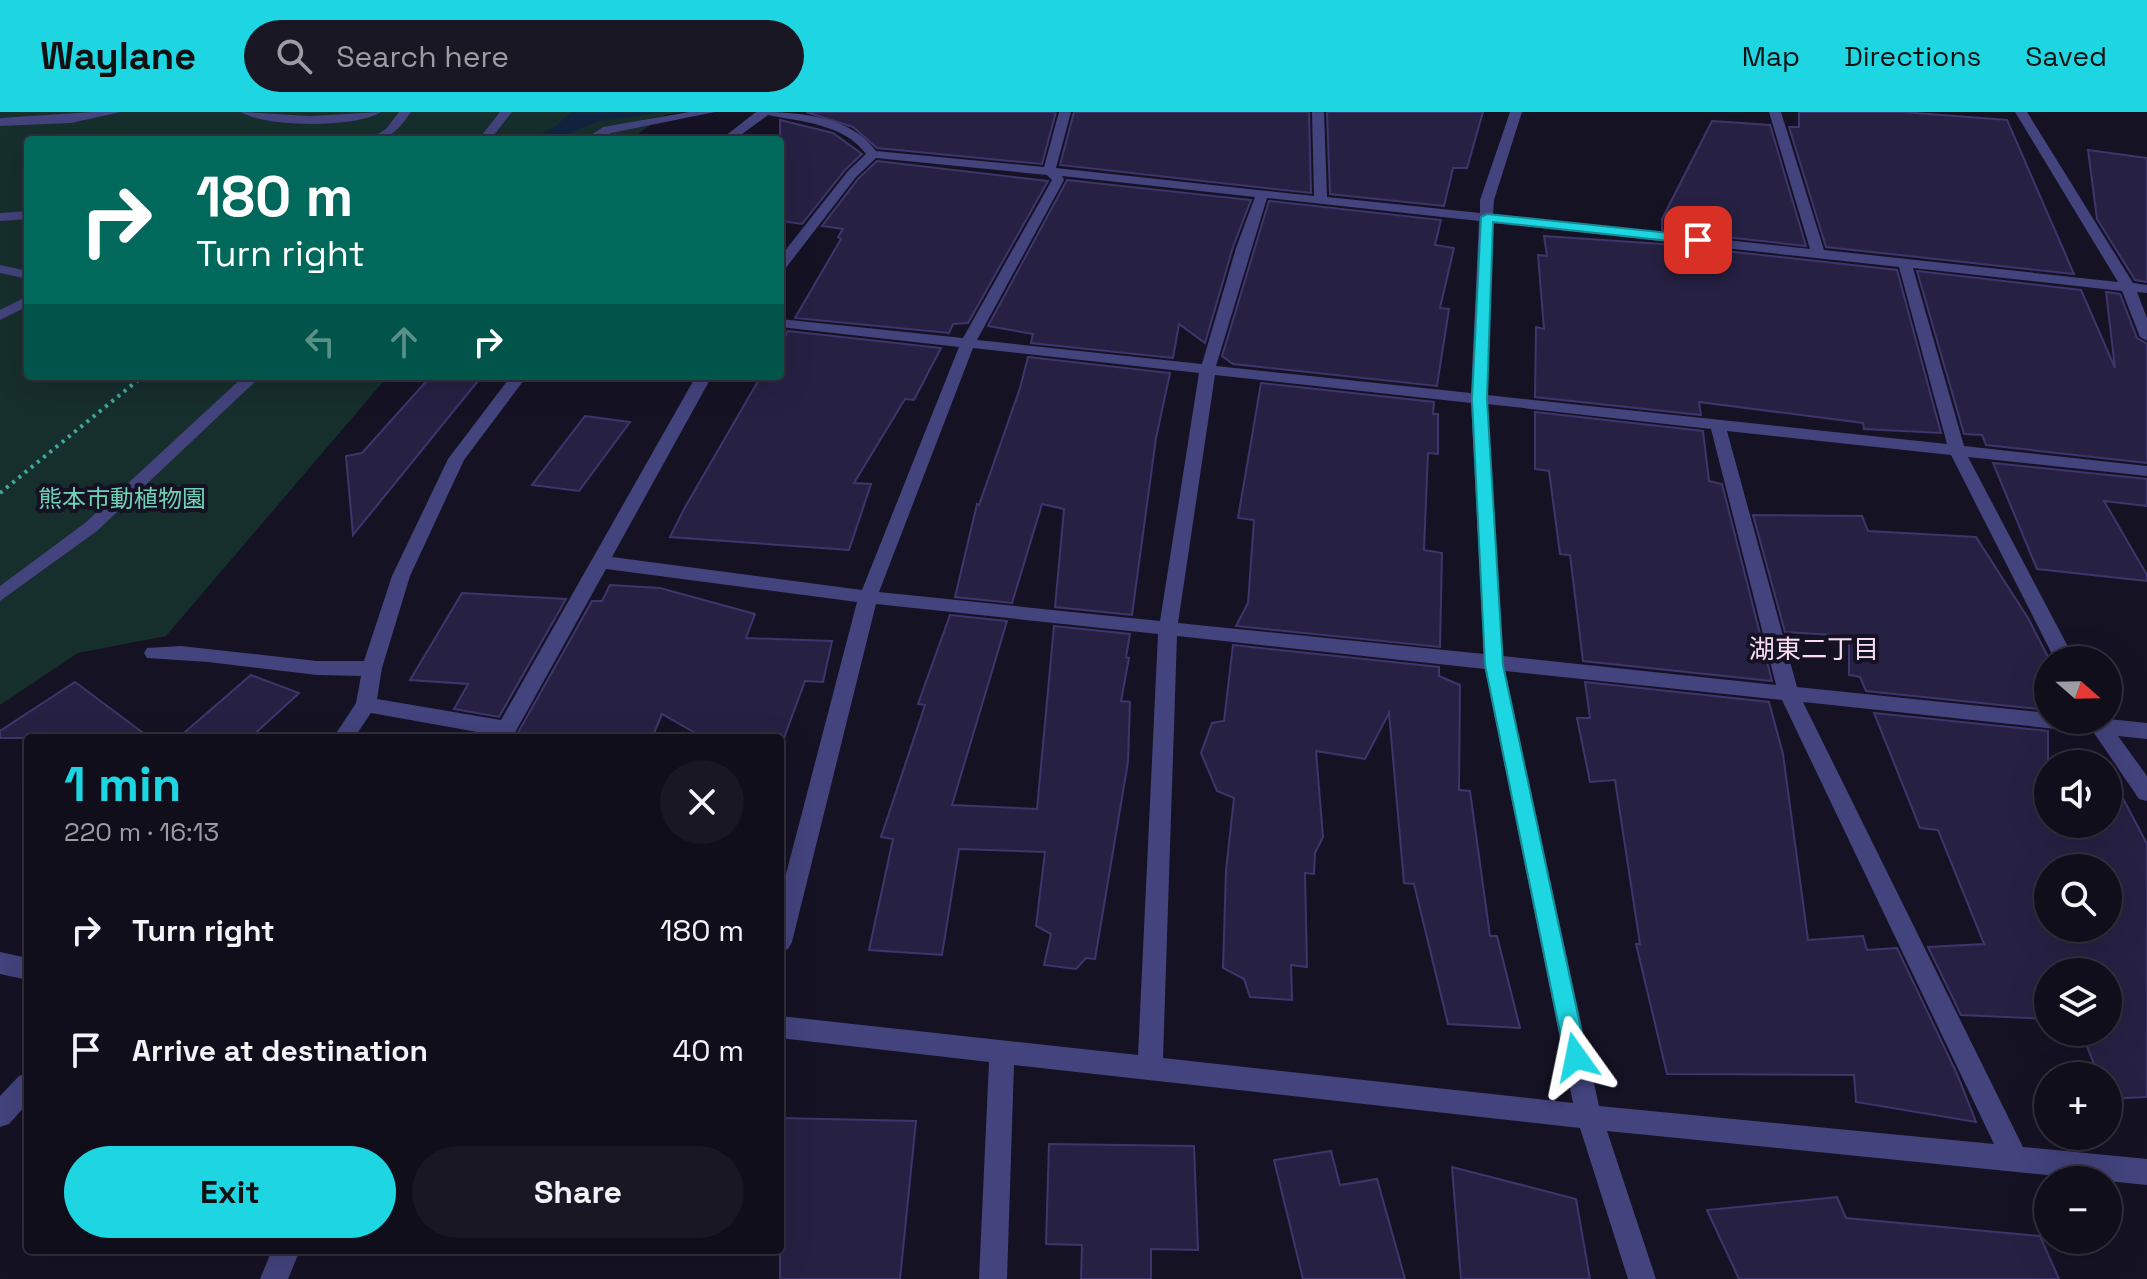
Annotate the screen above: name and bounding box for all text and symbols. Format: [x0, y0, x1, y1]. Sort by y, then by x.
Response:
search box [244, 20, 804, 92]
text: Waylane [40, 32, 196, 80]
icon: search [272, 34, 316, 78]
text: Search here [336, 37, 509, 76]
text: Map [1742, 38, 1800, 74]
text: Directions [1844, 38, 1981, 74]
text: Saved [2025, 38, 2107, 74]
text: 180 m [196, 161, 353, 232]
icon: right [64, 168, 168, 272]
pin [1664, 206, 1732, 274]
icon: arrive [1676, 218, 1720, 262]
text: Turn right [196, 231, 365, 277]
icon: left [298, 320, 342, 364]
icon: ahead [382, 320, 426, 364]
icon: right [466, 320, 510, 364]
park label: 熊本市動植物園 [38, 483, 206, 514]
district label: 湖東二丁目 [1749, 632, 1879, 666]
north arrow [2034, 646, 2122, 734]
map controls [2034, 646, 2122, 1254]
button: sound [2034, 750, 2122, 838]
text: 1 min [64, 754, 181, 815]
button: close [660, 760, 744, 844]
text: 220 m · 16:13 [64, 815, 219, 849]
button: search [2034, 854, 2122, 942]
icon: right [64, 908, 108, 952]
text: Turn right [132, 911, 275, 950]
text: 180 m [660, 911, 744, 950]
button: layers [2034, 958, 2122, 1046]
position arrow [1534, 1015, 1618, 1099]
icon: arrive [64, 1028, 108, 1072]
text: Arrive at destination [132, 1031, 428, 1070]
text: 40 m [673, 1031, 744, 1070]
button: + [2034, 1062, 2122, 1150]
button: Exit [64, 1146, 396, 1238]
button: Share [412, 1146, 744, 1238]
button: − [2034, 1166, 2122, 1254]

